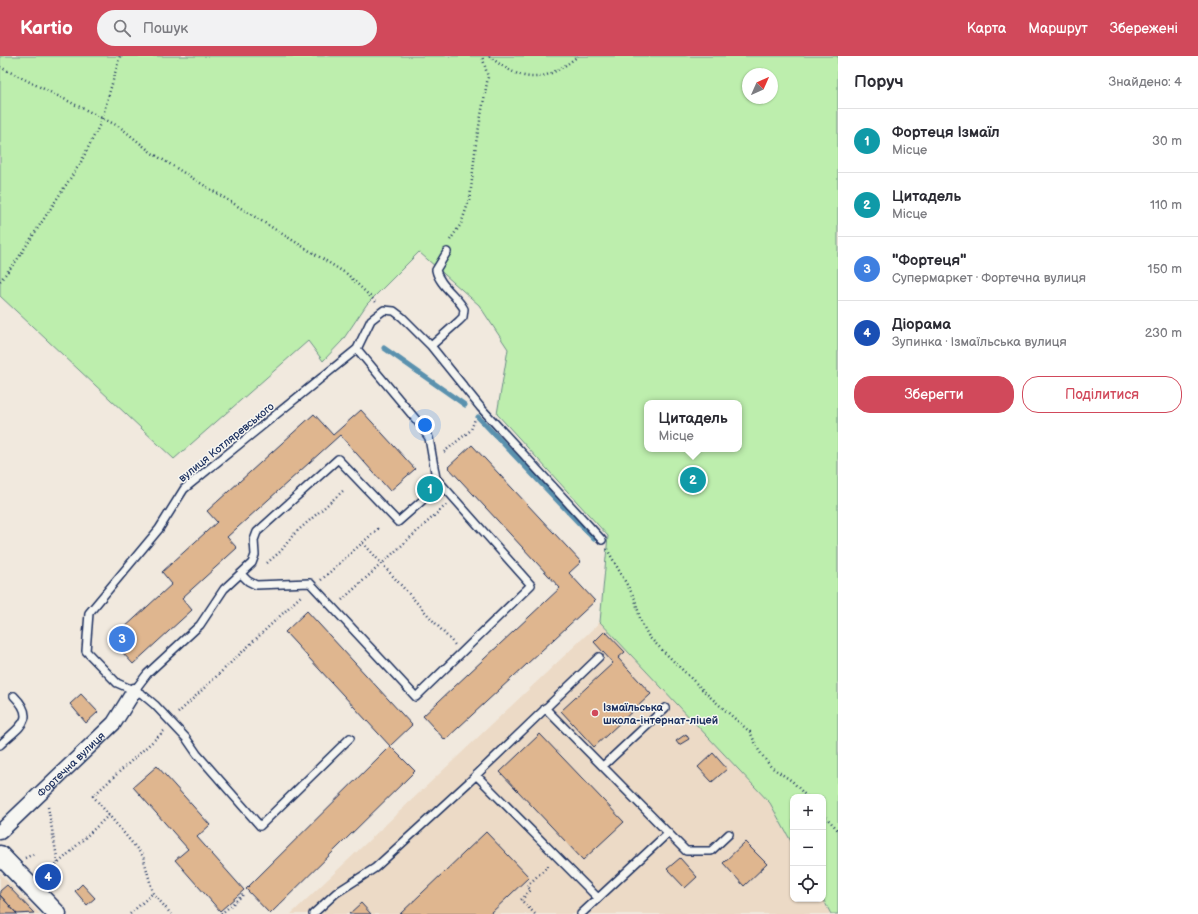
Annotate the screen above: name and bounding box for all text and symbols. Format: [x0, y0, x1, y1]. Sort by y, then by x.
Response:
search box [97, 10, 377, 46]
text: Kartio [20, 17, 73, 40]
icon: search [111, 17, 133, 39]
text: Пошук [143, 19, 188, 38]
text: Карта [967, 20, 1006, 37]
text: Маршрут [1028, 20, 1088, 37]
text: Збережені [1110, 20, 1178, 37]
north arrow [742, 68, 778, 104]
text: Поруч [854, 72, 904, 92]
text: Знайдено: 4 [1109, 74, 1182, 90]
text: Фортеця Ізмаїл [892, 123, 1000, 142]
text: 1 [864, 133, 870, 149]
text: 30 m [1152, 133, 1182, 149]
text: Місце [892, 142, 927, 158]
text: Цитадель [892, 187, 961, 206]
text: 2 [863, 197, 871, 213]
text: 110 m [1150, 197, 1182, 213]
text: Місце [892, 206, 927, 222]
text: "Фортеця" [892, 251, 967, 270]
text: 3 [863, 261, 871, 277]
text: 150 m [1148, 261, 1182, 277]
text: Супермаркет · Фортечна вулиця [892, 270, 1086, 286]
text: Діорама [892, 315, 951, 334]
text: 4 [863, 325, 871, 341]
text: 230 m [1145, 325, 1182, 341]
text: Зупинка · Ізмаїльська вулиця [892, 334, 1067, 350]
button: Зберегти [854, 376, 1014, 413]
button: Поділитися [1022, 376, 1182, 413]
street label: вулиця Котляревського [176, 400, 277, 485]
popup [644, 400, 742, 452]
text: Цитадель [658, 409, 728, 428]
your location [415, 415, 435, 435]
text: Місце [658, 428, 694, 444]
pin: 2 [680, 465, 706, 495]
pin: 1 [417, 474, 443, 504]
pin: 3 [109, 624, 135, 654]
place label: Ізмаїльська школа-інтернат-ліцей [603, 701, 718, 727]
marker: Ізмаїльська школа-інтернат-ліцей [590, 708, 600, 718]
street label: Фортечна вулиця [35, 729, 108, 800]
map controls [790, 794, 826, 902]
button: + [790, 794, 826, 830]
button: − [790, 830, 826, 866]
pin: 4 [35, 862, 61, 892]
button: locate [790, 866, 826, 902]

